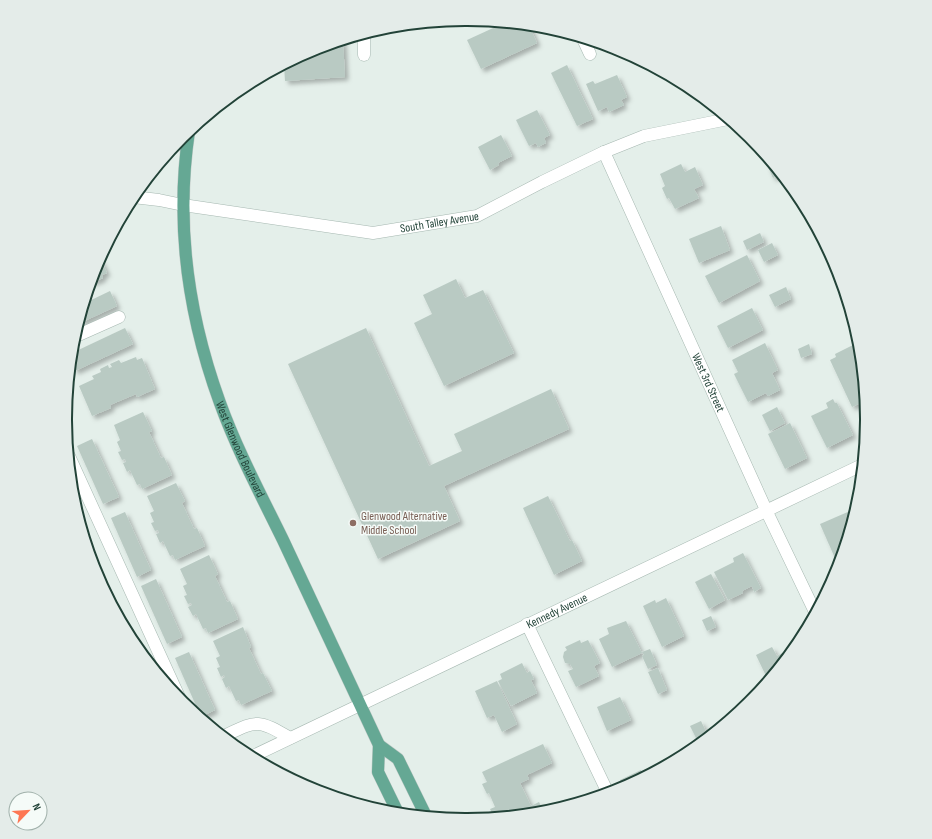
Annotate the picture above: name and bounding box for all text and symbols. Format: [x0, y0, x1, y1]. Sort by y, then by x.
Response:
street label: South Talley Avenue [399, 208, 480, 236]
street label: West 3rd Street [689, 351, 728, 415]
street label: West Glenwood Boulevard [212, 399, 268, 500]
place label: Glenwood Alternative Middle School [361, 509, 447, 538]
marker: Glenwood Alternative Middle School [348, 518, 358, 528]
street label: Kennedy Avenue [524, 590, 590, 632]
north arrow [8, 791, 48, 831]
text: N [29, 802, 44, 813]

